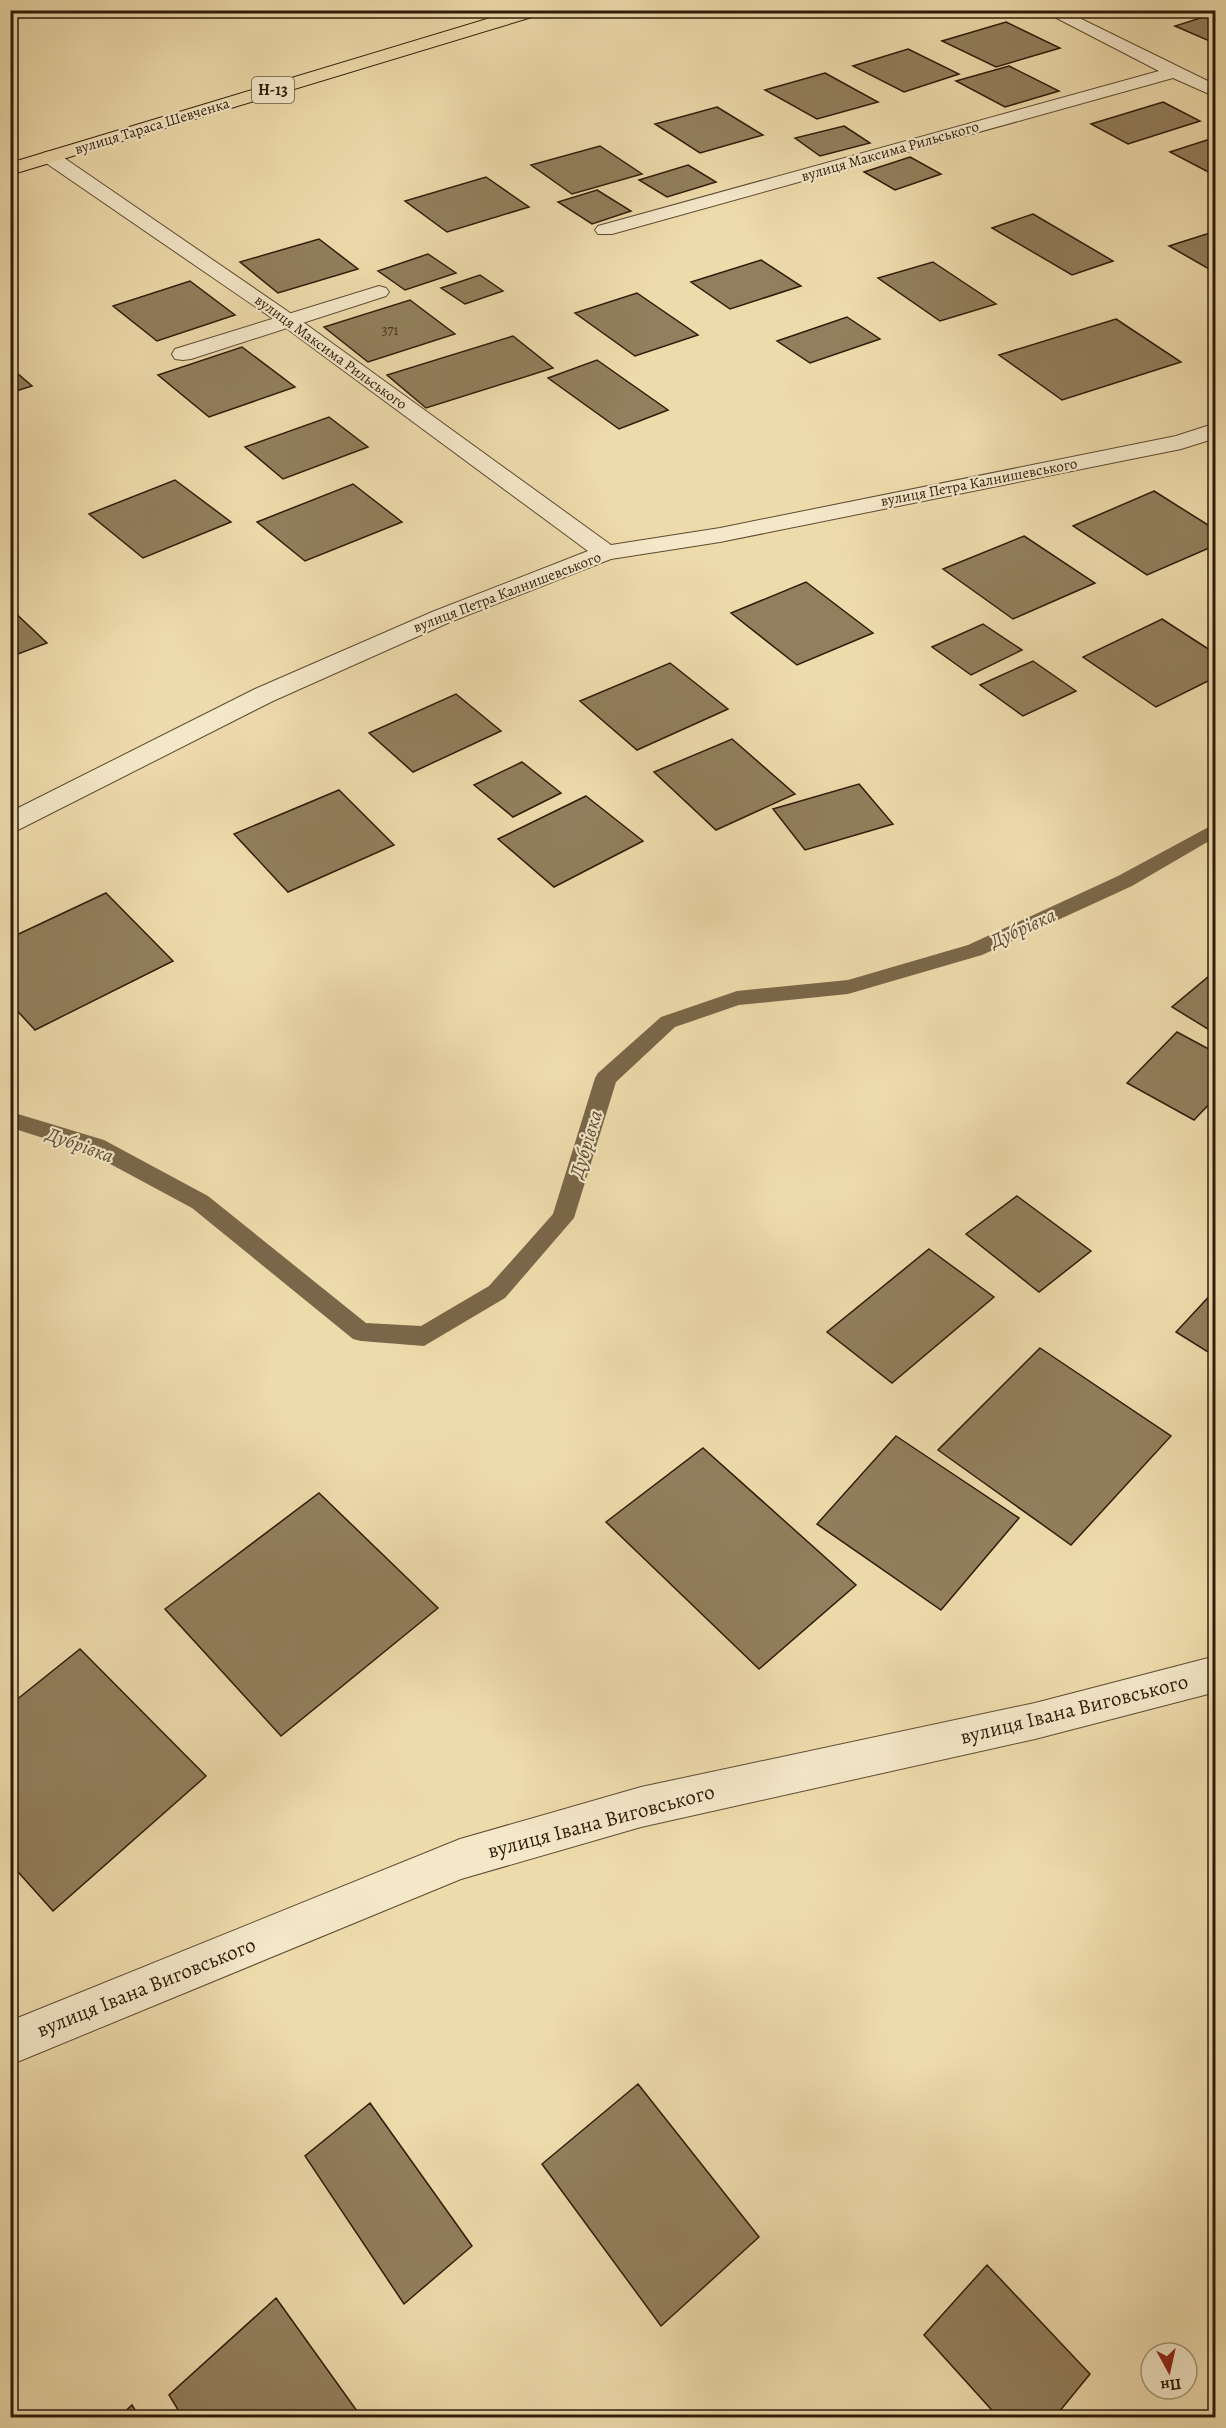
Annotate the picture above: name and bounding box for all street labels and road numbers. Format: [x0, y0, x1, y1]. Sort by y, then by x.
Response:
road number: Н-13 [252, 77, 294, 103]
street label: вулиця Тараса Шевченка [72, 93, 232, 159]
street label: вулиця Максима Рильського [799, 116, 981, 186]
street label: вулиця Максима Рильського [251, 290, 411, 414]
street label: вулиця Петра Калнишевського [879, 453, 1079, 511]
street label: вулиця Петра Калнишевського [410, 547, 604, 637]
street label: вулиця Івана Виговського [957, 1667, 1191, 1751]
street label: вулиця Івана Виговського [484, 1777, 718, 1865]
street label: вулиця Івана Виговського [32, 1930, 260, 2044]

